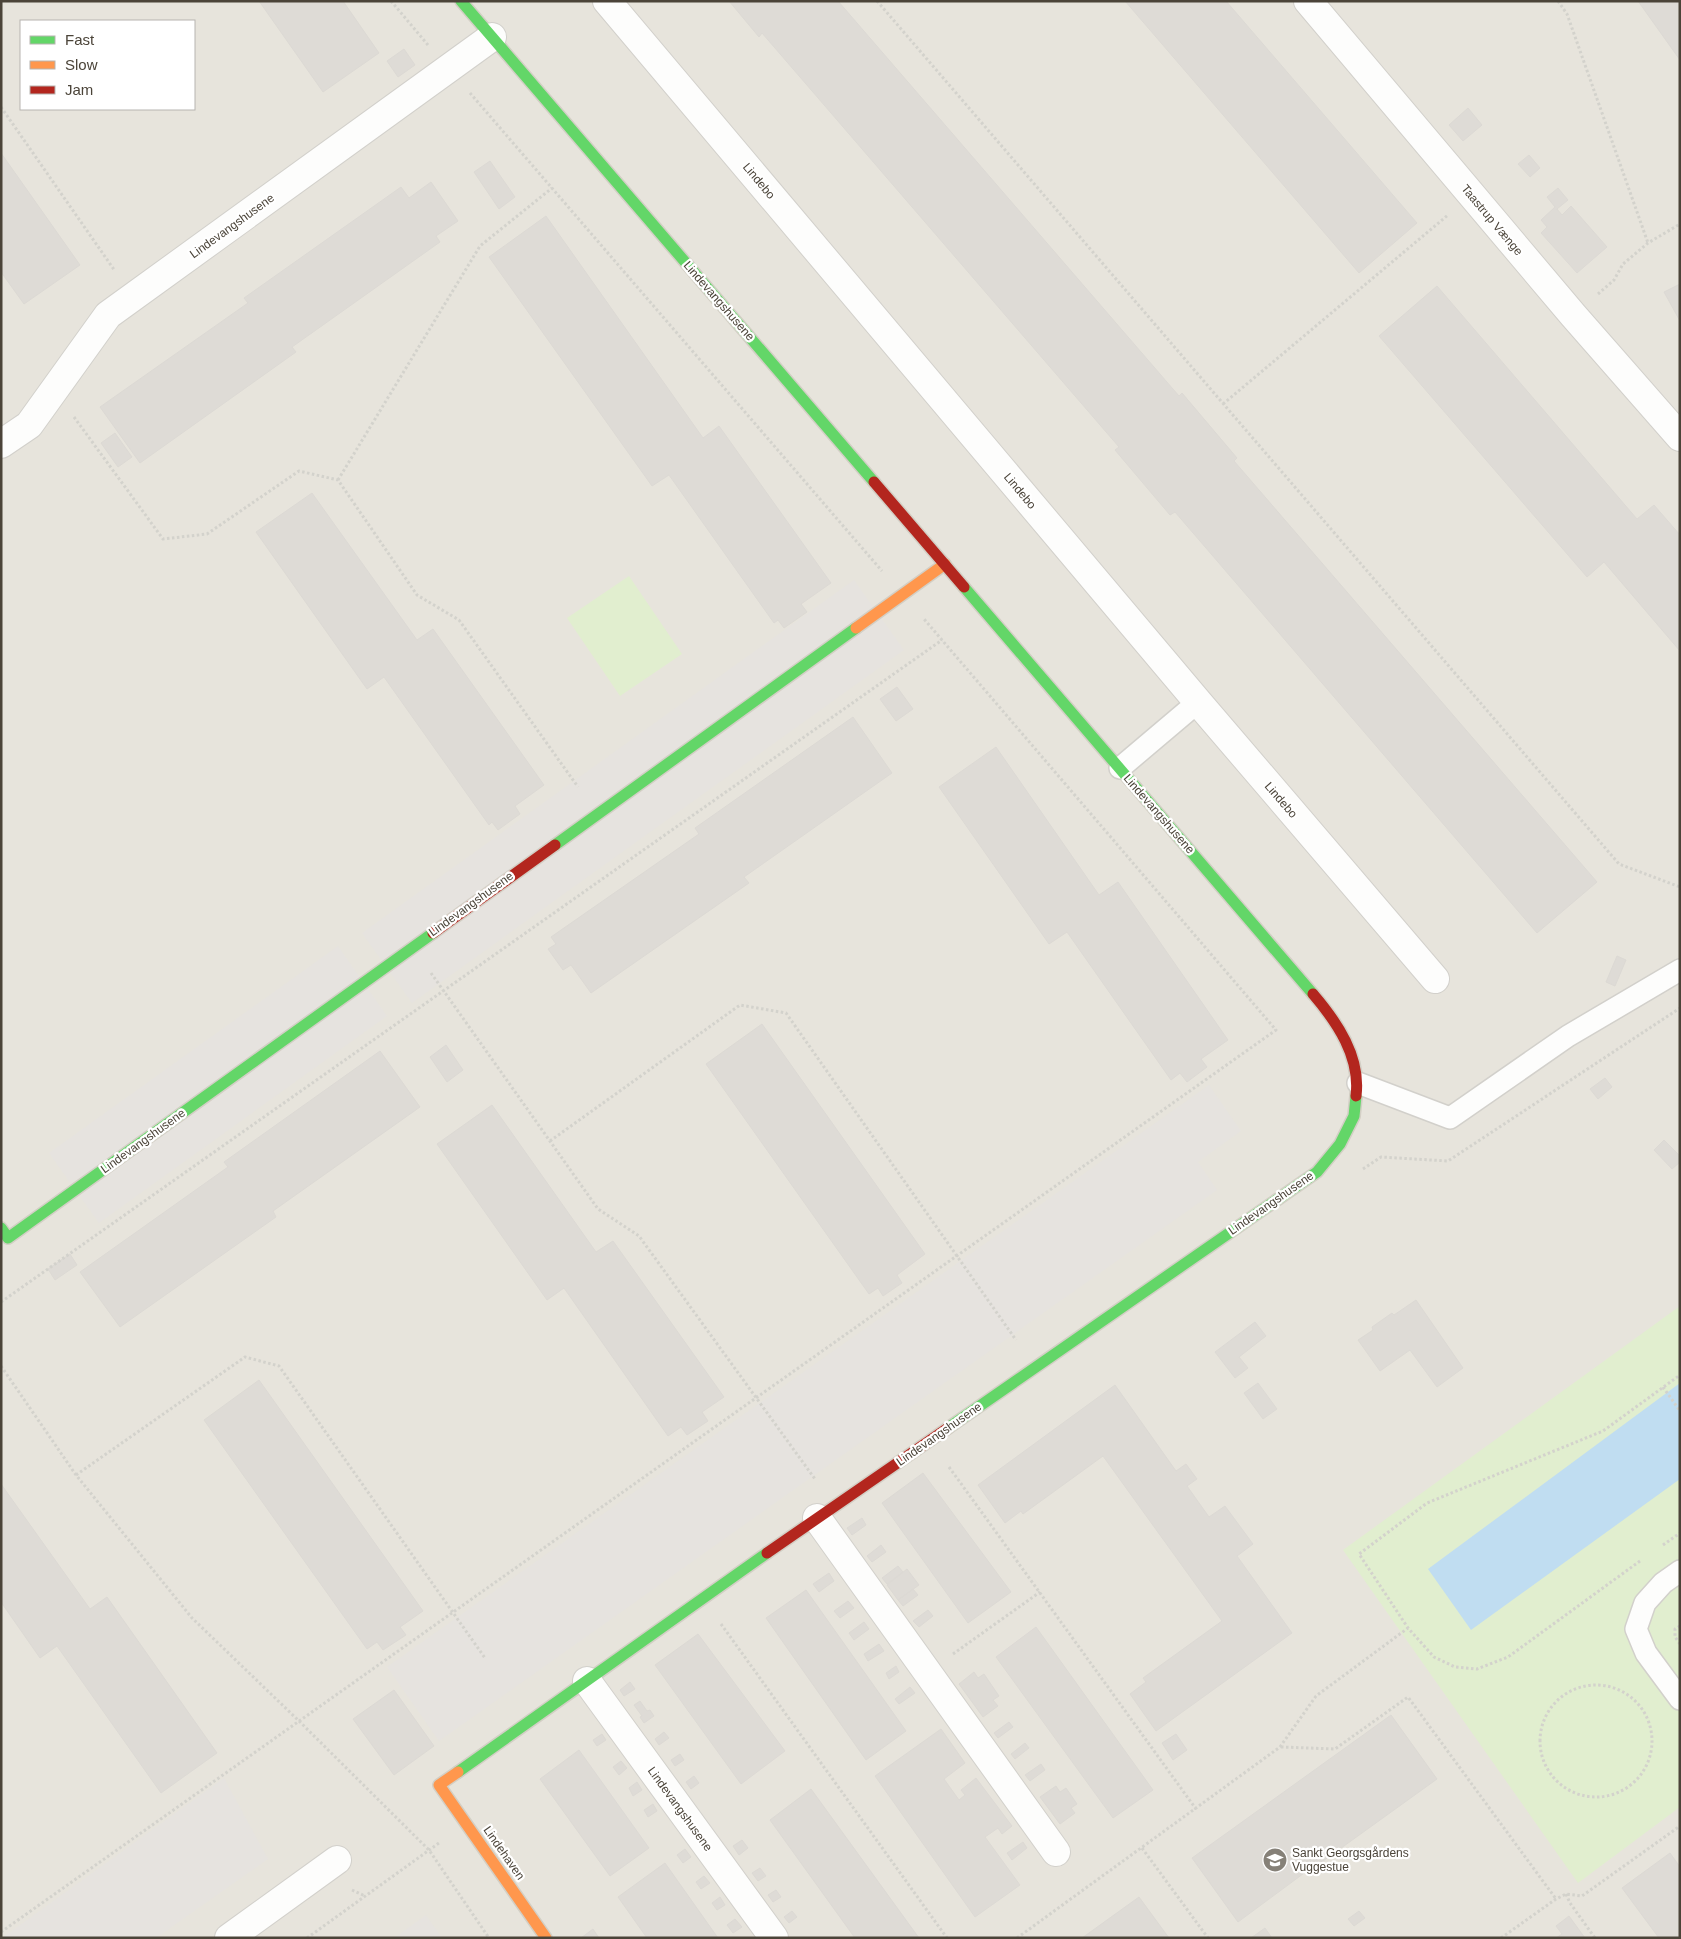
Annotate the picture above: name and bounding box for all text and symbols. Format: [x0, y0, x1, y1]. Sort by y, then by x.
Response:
legend [20, 20, 195, 110]
text: Fast [65, 31, 95, 48]
text: Slow [65, 56, 98, 73]
text: Jam [65, 81, 93, 98]
street label: Lindebo [740, 160, 778, 202]
street label: Taastrup Vænge [1458, 182, 1526, 258]
street label: Lindevangshusene [187, 191, 277, 261]
street label: Lindevangshusene [681, 258, 758, 344]
street label: Lindebo [1001, 470, 1039, 512]
street label: Lindevangshusene [1121, 771, 1198, 857]
street label: Lindebo [1262, 779, 1301, 821]
street label: Lindevangshusene [426, 869, 516, 939]
street label: Lindevangshusene [98, 1106, 188, 1176]
street label: Lindevangshusene [1226, 1168, 1317, 1238]
street label: Lindevangshusene [894, 1399, 985, 1469]
street label: Lindevangshusene [645, 1764, 715, 1854]
street label: Lindehaven [480, 1824, 528, 1882]
place label: Sankt Georgsgårdens Vuggestue [1292, 1846, 1409, 1874]
school or university icon: Sankt Georgsgårdens Vuggestue [1262, 1847, 1288, 1873]

